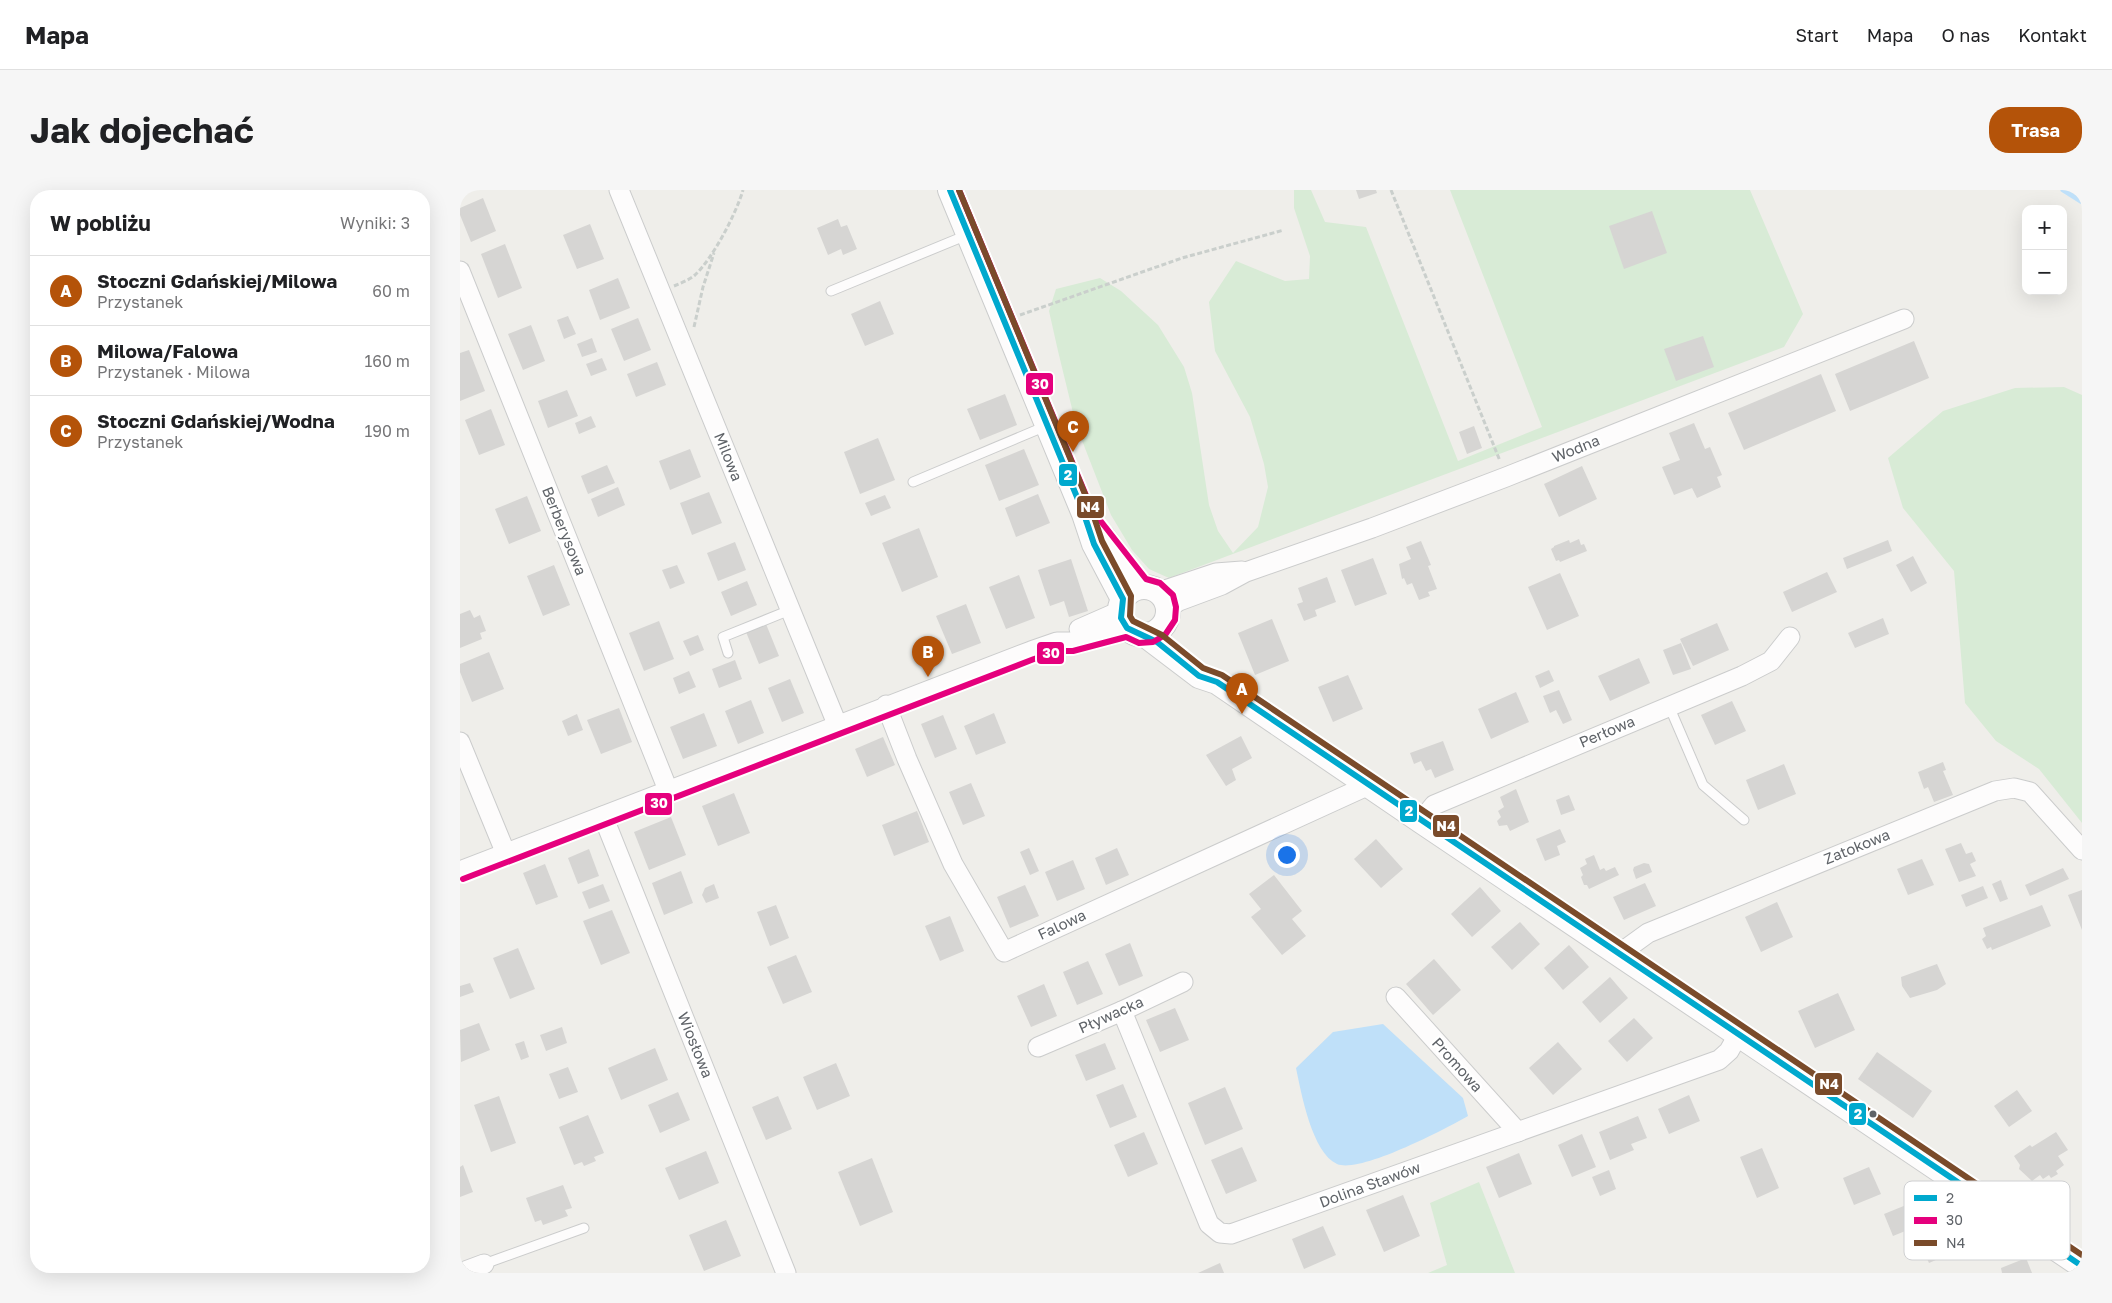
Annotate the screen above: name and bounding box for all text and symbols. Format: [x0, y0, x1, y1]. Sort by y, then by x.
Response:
text: Mapa [25, 20, 89, 49]
text: Start [1796, 24, 1839, 46]
text: Mapa [1867, 24, 1914, 46]
text: O nas [1942, 24, 1990, 46]
text: Kontakt [2018, 24, 2087, 46]
button: Trasa [1989, 107, 2082, 153]
text: Jak dojechać [30, 109, 254, 151]
map controls [2022, 205, 2067, 295]
button: + [2022, 205, 2067, 250]
text: W pobliżu [50, 210, 151, 236]
text: Wyniki: 3 [340, 213, 410, 233]
button: − [2022, 250, 2067, 295]
text: Stoczni Gdańskiej/Milowa [97, 269, 337, 292]
text: A [60, 281, 72, 301]
text: 60 m [372, 281, 410, 301]
text: Przystanek [97, 292, 183, 312]
text: Milowa/Falowa [97, 339, 238, 362]
text: B [60, 351, 72, 371]
text: 160 m [364, 351, 410, 371]
text: Przystanek · Milowa [97, 362, 250, 382]
line badge: 30 [1025, 372, 1054, 396]
text: 30 [1031, 375, 1049, 392]
text: Stoczni Gdańskiej/Wodna [97, 409, 335, 432]
pin: C [1057, 411, 1089, 452]
text: C [60, 421, 72, 441]
text: 190 m [364, 421, 410, 441]
street label: Milowa [711, 430, 747, 484]
street label: Wodna [1549, 430, 1602, 466]
text: Przystanek [97, 432, 183, 452]
line badge: 2 [1058, 463, 1078, 487]
text: 2 [1064, 466, 1073, 483]
street label: Berberysowa [539, 484, 591, 578]
line badge: N4 [1076, 495, 1105, 519]
text: N4 [1080, 498, 1100, 515]
pin: B [912, 636, 944, 677]
line badge: 30 [1036, 641, 1065, 665]
text: 30 [1042, 644, 1060, 661]
pin: A [1226, 673, 1258, 714]
street label: Perłowa [1576, 711, 1637, 751]
line badge: 30 [644, 792, 673, 816]
text: 30 [650, 794, 668, 811]
line badge: 2 [1399, 799, 1418, 823]
text: 2 [1405, 802, 1414, 819]
line badge: N4 [1432, 814, 1460, 838]
text: N4 [1436, 817, 1456, 834]
street label: Zatokowa [1821, 825, 1892, 867]
your location [1274, 842, 1300, 868]
street label: Falowa [1035, 905, 1088, 943]
street label: Pływacka [1075, 992, 1146, 1036]
street label: Wiosłowa [675, 1009, 717, 1080]
street label: Promowa [1429, 1033, 1487, 1095]
line badge: N4 [1814, 1072, 1843, 1096]
text: N4 [1819, 1075, 1839, 1092]
line badge: 2 [1848, 1102, 1867, 1126]
text: 2 [1854, 1105, 1863, 1122]
unlabelled marker [1868, 1109, 1878, 1119]
street label: Dolina Stawów [1317, 1157, 1423, 1211]
legend [1904, 1181, 2070, 1260]
text: 2 [1946, 1189, 1954, 1206]
text: 30 [1946, 1211, 1963, 1228]
text: N4 [1946, 1234, 1965, 1251]

